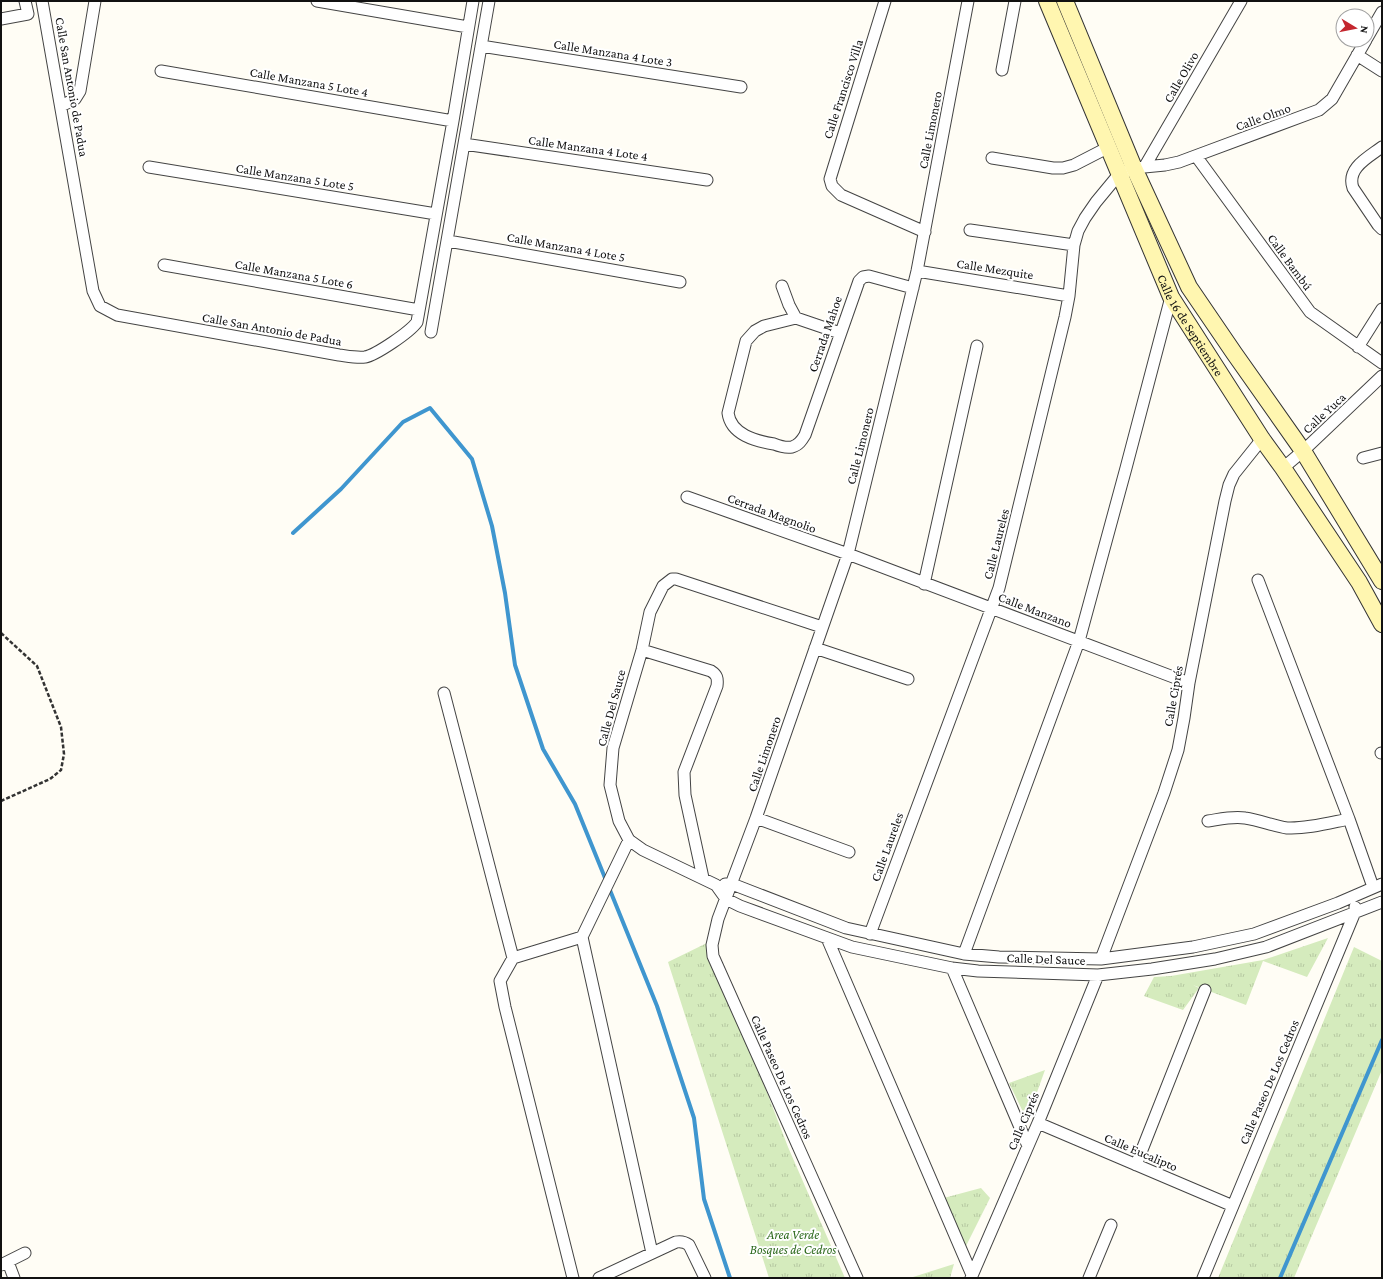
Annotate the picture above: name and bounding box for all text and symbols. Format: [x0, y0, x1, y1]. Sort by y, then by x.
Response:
north arrow [1335, 8, 1375, 48]
street label: Calle San Antonio de Padua [52, 16, 92, 158]
text: N [1358, 25, 1371, 35]
street label: Calle Manzana 4 Lote 3 [553, 36, 673, 70]
street label: Calle Francisco Villa [820, 37, 866, 141]
street label: Calle Olivo [1160, 49, 1202, 105]
street label: Calle Manzana 5 Lote 4 [249, 64, 370, 100]
street label: Calle Limonero [915, 90, 945, 170]
street label: Calle Olmo [1233, 100, 1293, 134]
street label: Calle Manzana 4 Lote 4 [527, 132, 649, 164]
street label: Calle Manzana 5 Lote 5 [235, 160, 355, 194]
street label: Calle Manzana 4 Lote 5 [506, 229, 626, 265]
street label: Calle Bambú [1265, 231, 1315, 293]
street label: Calle Manzana 5 Lote 6 [234, 256, 354, 292]
street label: Calle Mezquite [956, 256, 1035, 283]
street label: Calle 16 de Septiembre [1155, 272, 1227, 379]
street label: Cerrada Mahoe [805, 294, 845, 374]
street label: Calle San Antonio de Padua [201, 309, 343, 349]
street label: Calle Yuca [1299, 389, 1349, 437]
street label: Calle Limonero [843, 406, 877, 486]
street label: Cerrada Magnolio [726, 490, 818, 536]
street label: Calle Laureles [980, 507, 1012, 581]
street label: Calle Manzano [996, 589, 1074, 631]
street label: Calle Ciprés [1160, 664, 1186, 728]
street label: Calle Del Sauce [594, 668, 629, 748]
street label: Calle Limonero [744, 714, 784, 794]
street label: Calle Laureles [868, 810, 906, 884]
street label: Calle Del Sauce [1006, 950, 1086, 968]
street label: Calle Paseo De Los Cedros [748, 1013, 816, 1141]
street label: Calle Paseo De Los Cedros [1236, 1017, 1302, 1147]
street label: Calle Ciprés [1004, 1090, 1042, 1152]
street label: Calle Eucalipto [1102, 1130, 1180, 1174]
park label: Area Verde Bosques de Cedros [750, 1227, 836, 1257]

